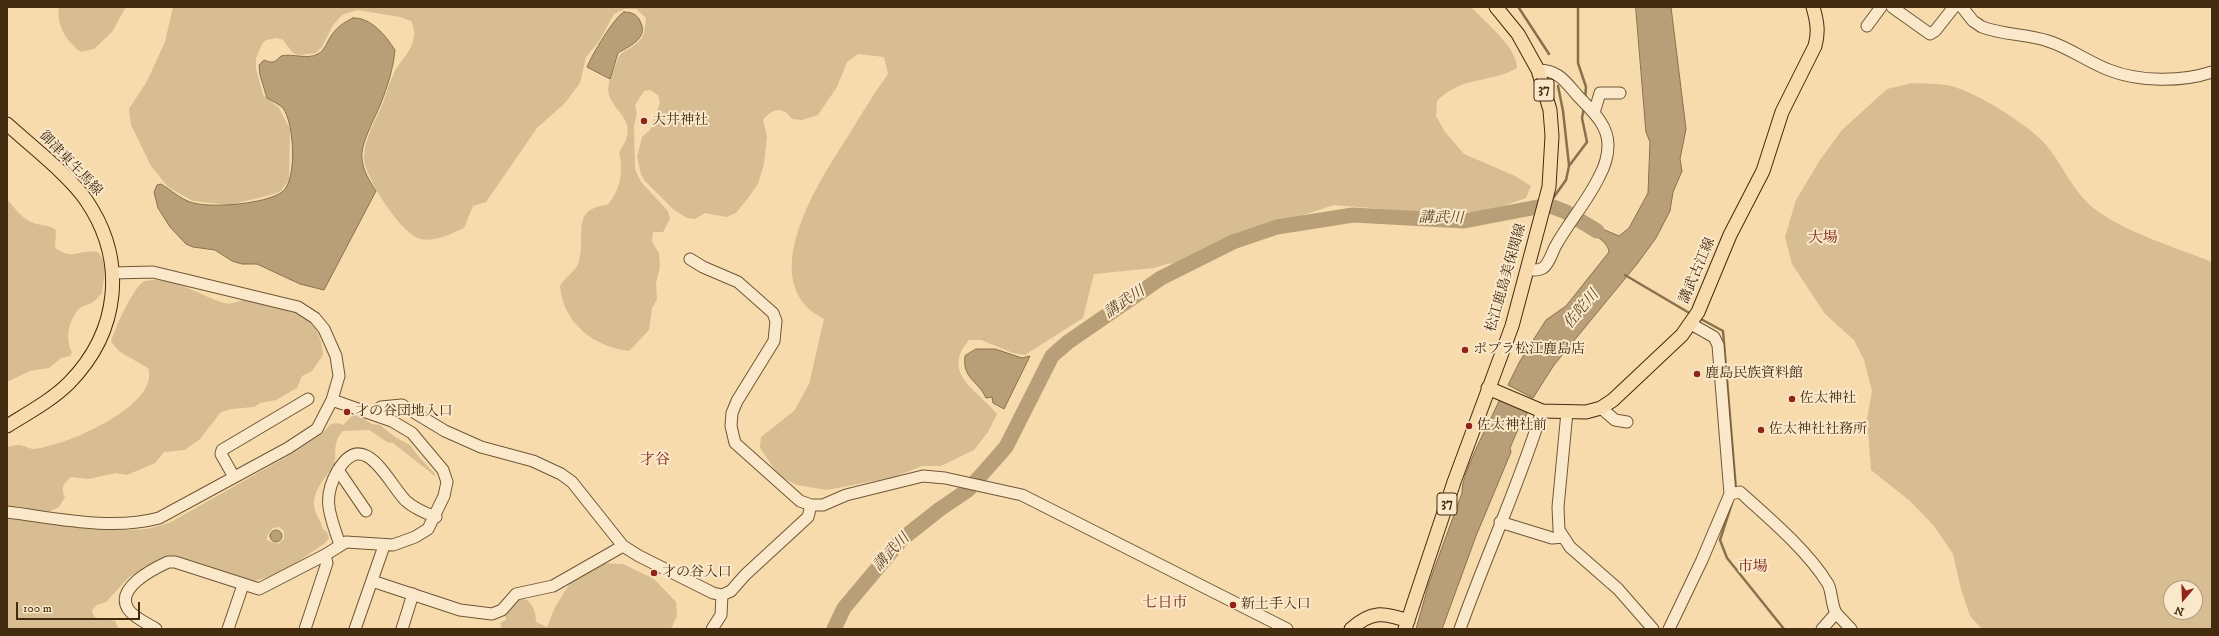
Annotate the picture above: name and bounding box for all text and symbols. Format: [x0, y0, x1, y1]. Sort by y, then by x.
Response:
road number: 37 [1534, 79, 1554, 101]
place label: 大井神社 [652, 113, 708, 129]
marker: 大井神社 [639, 116, 649, 126]
street label: 御津東生馬線 [35, 128, 105, 200]
water label: 講武川 [1418, 210, 1464, 228]
street label: 松江鹿島美保関線 [1483, 222, 1531, 334]
district label: 大場 [1808, 230, 1838, 248]
street label: 講武古江線 [1677, 236, 1719, 306]
water label: 講武川 [1101, 283, 1149, 323]
water label: 佐陀川 [1561, 287, 1603, 333]
place label: ポプラ松江鹿島店 [1473, 342, 1585, 358]
marker: ポプラ松江鹿島店 [1460, 345, 1470, 355]
place label: 鹿島民族資料館 [1705, 366, 1803, 382]
marker: 鹿島民族資料館 [1692, 369, 1702, 379]
place label: 佐太神社 [1800, 391, 1856, 407]
marker: 佐太神社 [1787, 394, 1797, 404]
place label: 才の谷団地入口 [355, 404, 453, 420]
marker: 才の谷団地入口 [342, 407, 352, 417]
place label: 佐太神社前 [1477, 418, 1547, 434]
marker: 佐太神社前 [1464, 421, 1474, 431]
place label: 佐太神社社務所 [1769, 422, 1867, 438]
marker: 佐太神社社務所 [1756, 425, 1766, 435]
district label: 才谷 [640, 452, 670, 470]
road number: 37 [1437, 493, 1457, 515]
water label: 講武川 [870, 530, 914, 576]
district label: 市場 [1738, 559, 1768, 577]
place label: 才の谷入口 [662, 565, 732, 581]
marker: 才の谷入口 [649, 568, 659, 578]
north arrow [2163, 580, 2203, 620]
scale bar [18, 594, 142, 620]
district label: 七日市 [1143, 595, 1187, 613]
place label: 新土手入口 [1241, 597, 1311, 613]
marker: 新土手入口 [1228, 600, 1238, 610]
text: 100 m [23, 601, 52, 616]
text: N [2173, 602, 2186, 618]

